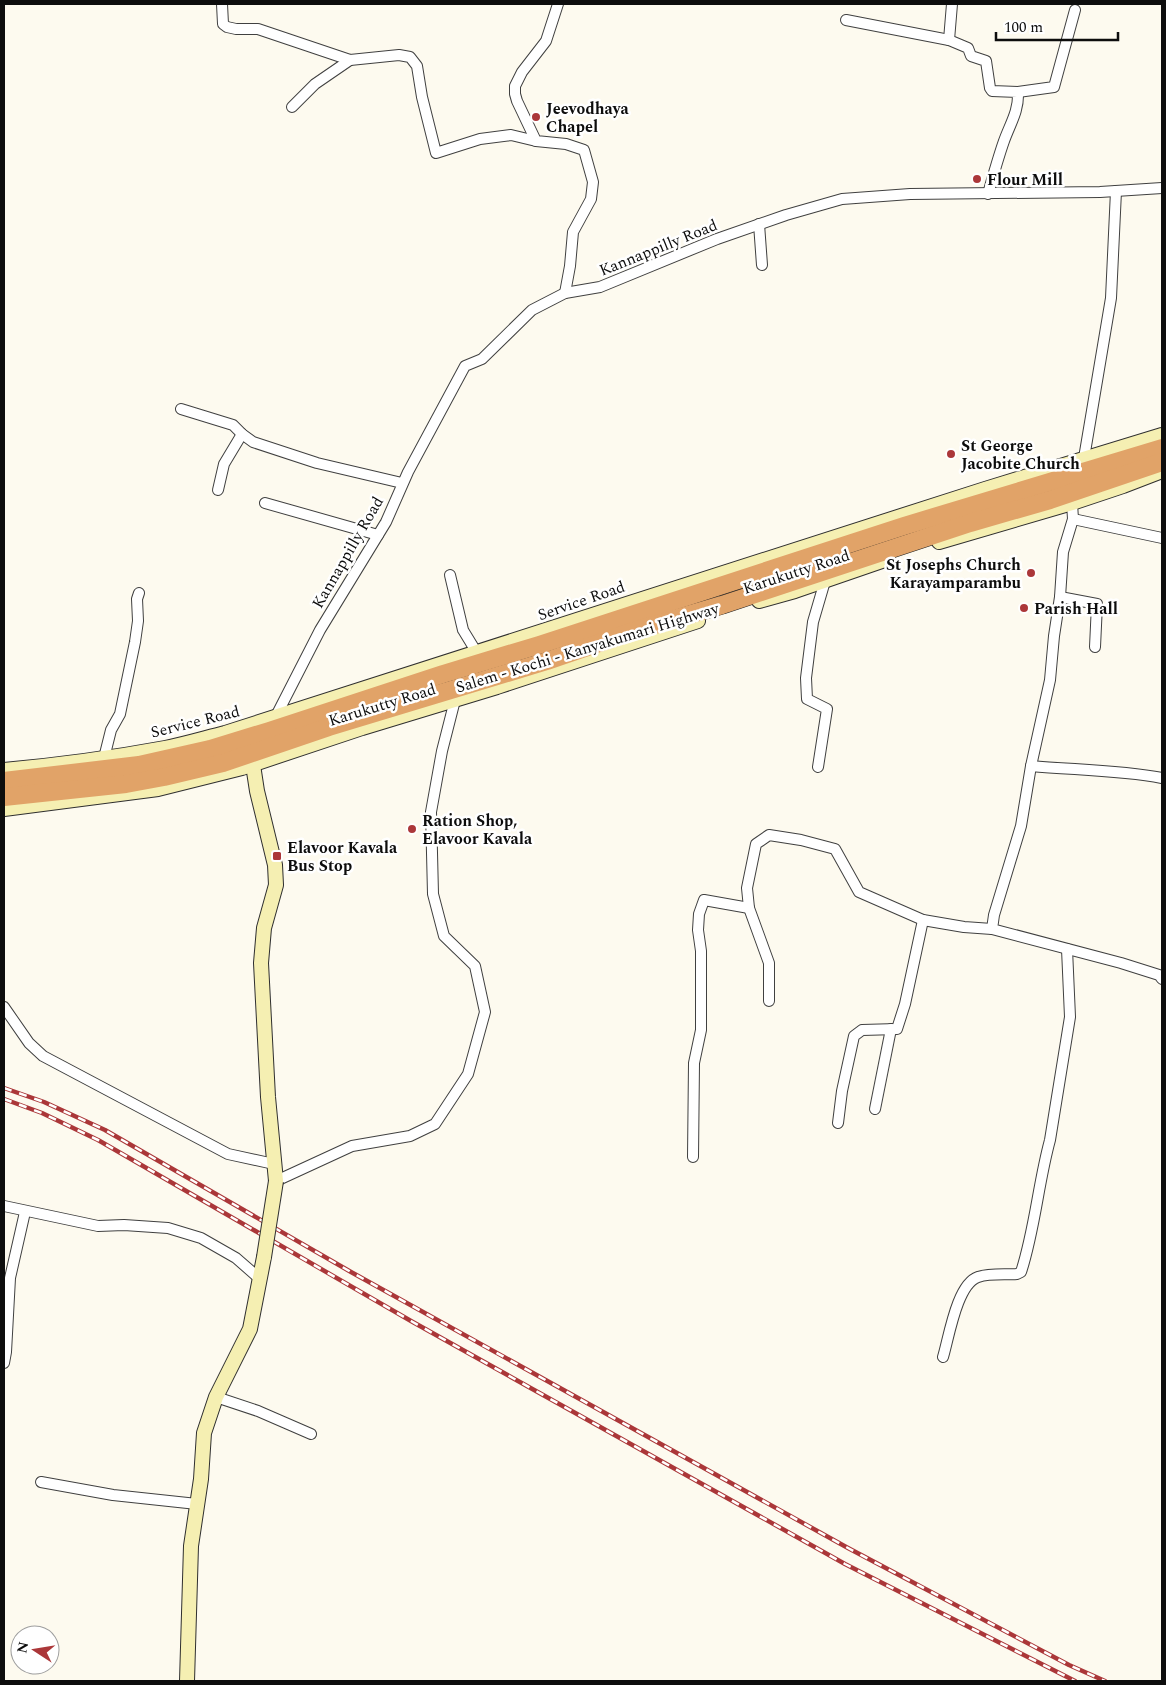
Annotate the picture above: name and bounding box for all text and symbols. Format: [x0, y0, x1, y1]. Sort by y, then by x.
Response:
scale bar [996, 10, 1118, 42]
text: 100 m [1004, 16, 1043, 39]
place label: Jeevodhaya Chapel [546, 97, 629, 139]
marker: Jeevodhaya Chapel [530, 111, 542, 123]
place label: Flour Mill [987, 168, 1063, 192]
marker: Flour Mill [971, 173, 983, 185]
street label: Kannappilly Road [596, 213, 721, 283]
place label: St George Jacobite Church [961, 434, 1080, 476]
marker: St George Jacobite Church [945, 448, 957, 460]
street label: Kannappilly Road [306, 492, 390, 613]
street label: Karukutty Road [740, 543, 853, 601]
place label: St Josephs Church Karayamparambu [886, 553, 1022, 595]
marker: St Josephs Church Karayamparambu [1025, 567, 1037, 579]
street label: Service Road [534, 575, 628, 627]
street label: Salem - Kochi - Kanyakumari Highway [453, 596, 723, 699]
place label: Parish Hall [1034, 597, 1118, 621]
marker: Parish Hall [1018, 602, 1030, 614]
street label: Karukutty Road [326, 677, 439, 733]
street label: Service Road [148, 699, 242, 745]
place label: Ration Shop, Elavoor Kavala [422, 809, 533, 851]
marker: Ration Shop, Elavoor Kavala [406, 823, 418, 835]
place label: Elavoor Kavala Bus Stop [287, 836, 398, 878]
marker: Elavoor Kavala Bus Stop [271, 850, 283, 862]
north arrow [10, 1625, 60, 1675]
text: N [11, 1640, 34, 1655]

